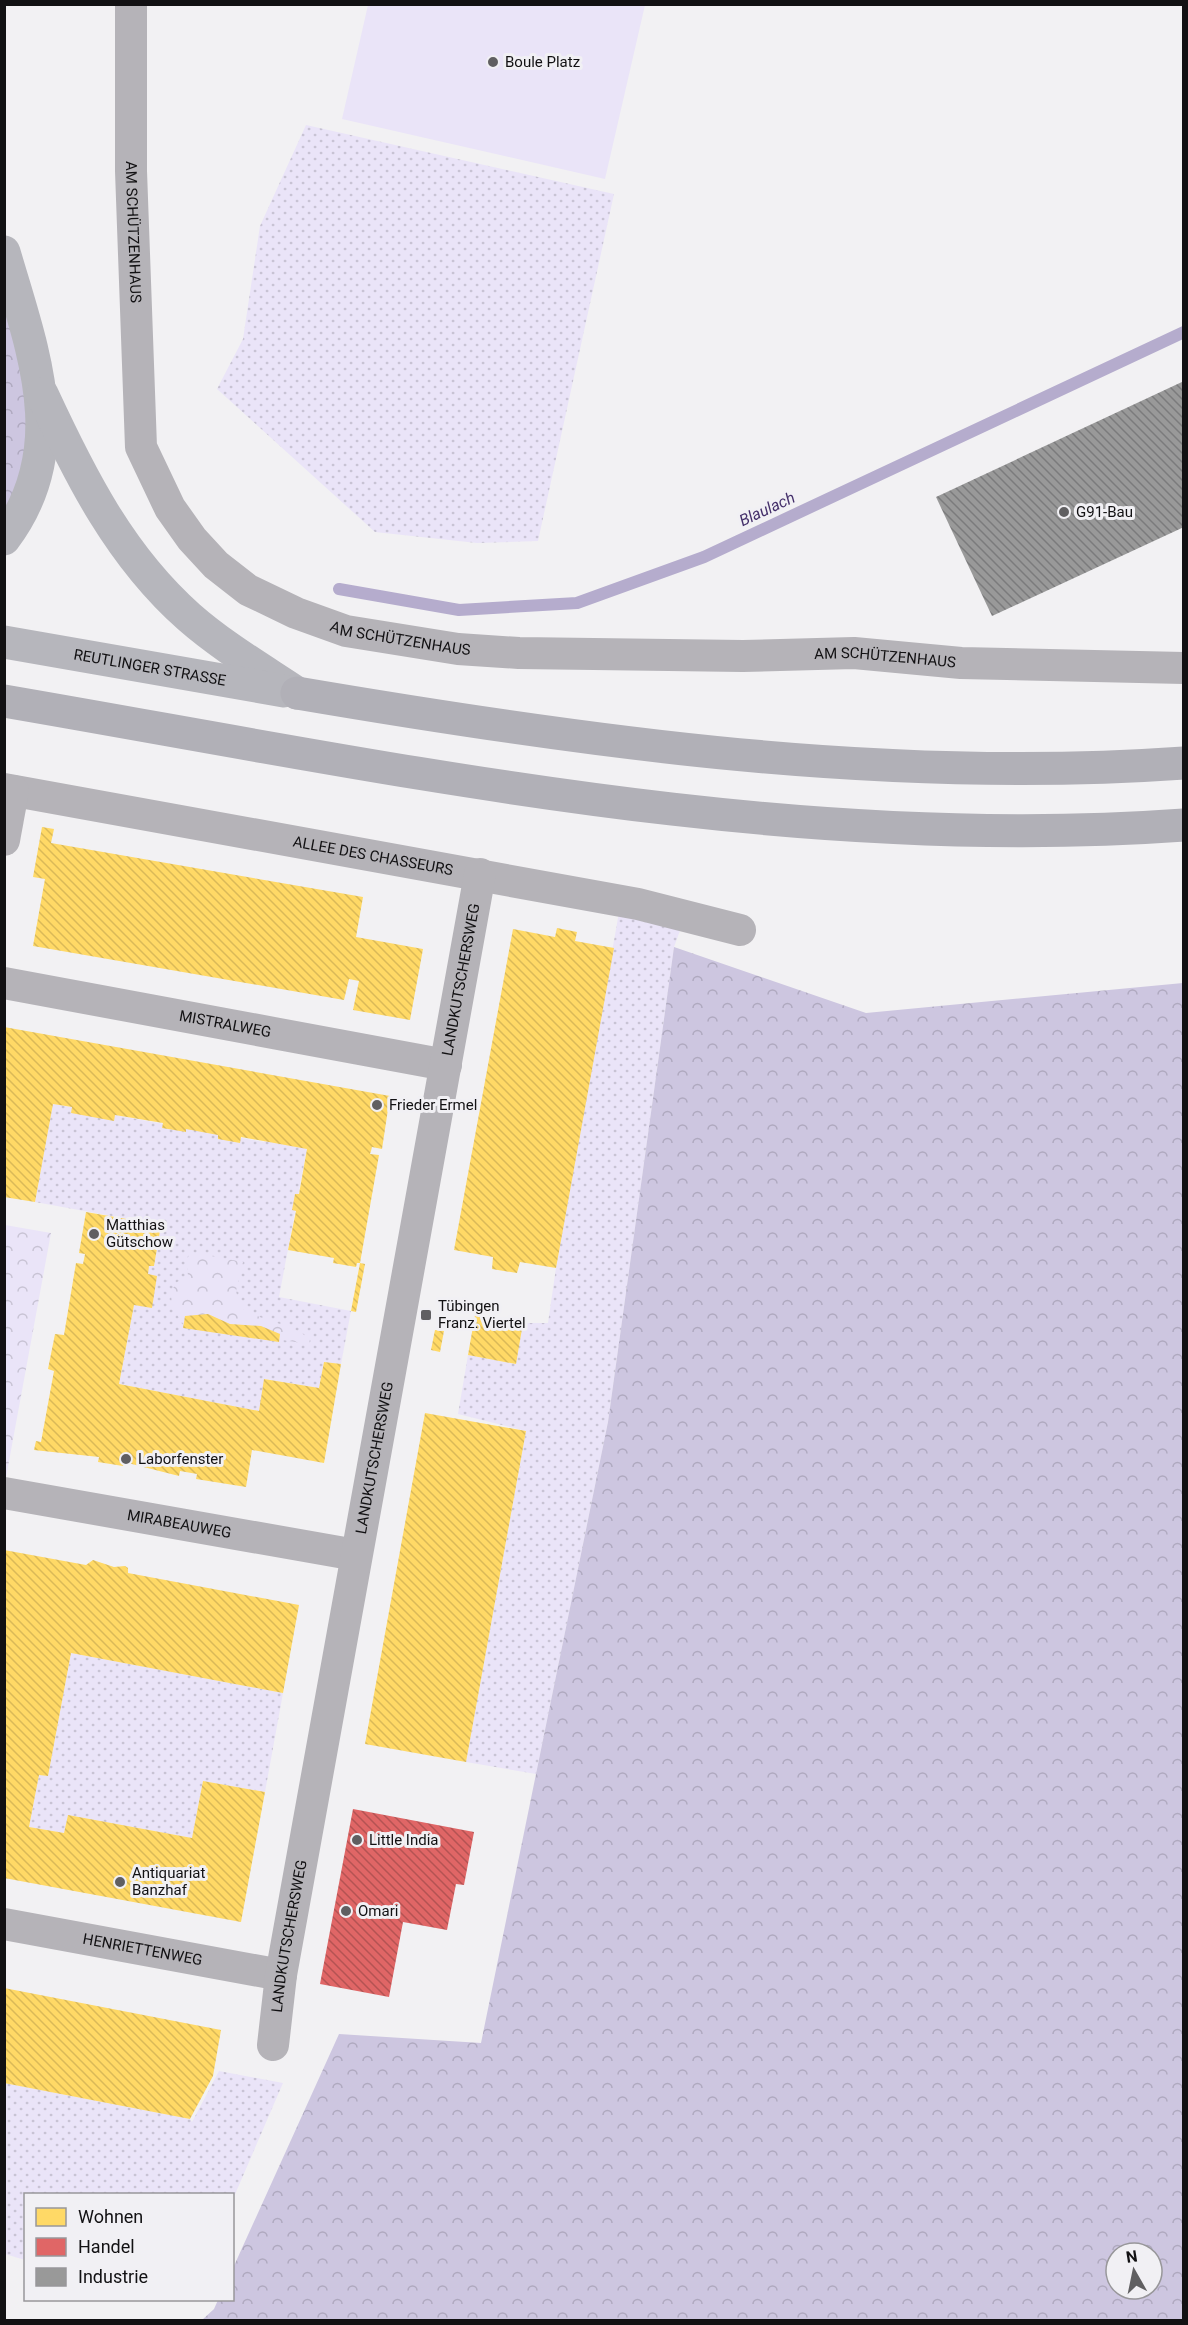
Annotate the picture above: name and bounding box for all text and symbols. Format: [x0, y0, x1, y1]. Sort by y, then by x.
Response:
place label: Boule Platz [505, 53, 580, 71]
marker: Boule Platz [486, 55, 500, 69]
street label: AM SCHÜTZENHAUS [122, 161, 145, 303]
water label: Blaulach [736, 488, 798, 530]
place label: G91-Bau [1076, 503, 1133, 521]
marker: G91-Bau [1057, 505, 1071, 519]
street label: AM SCHÜTZENHAUS [328, 617, 471, 659]
street label: AM SCHÜTZENHAUS [814, 644, 957, 671]
street label: REUTLINGER STRASSE [72, 645, 228, 690]
street label: ALLEE DES CHASSEURS [291, 833, 455, 879]
street label: LANDKUTSCHERSWEG [438, 902, 484, 1057]
street label: MISTRALWEG [178, 1007, 273, 1041]
place label: Frieder Ermel [389, 1096, 477, 1114]
marker: Frieder Ermel [370, 1098, 384, 1112]
place label: Matthias Gütschow [106, 1216, 173, 1251]
marker: Matthias Gütschow [87, 1227, 101, 1241]
place label: Tübingen Franz. Viertel [438, 1297, 526, 1332]
marker: Tübingen Franz. Viertel [419, 1308, 433, 1322]
street label: LANDKUTSCHERSWEG [352, 1380, 397, 1536]
place label: Laborfenster [138, 1450, 223, 1468]
marker: Laborfenster [119, 1452, 133, 1466]
street label: MIRABEAUWEG [126, 1506, 233, 1542]
place label: Little India [369, 1831, 439, 1849]
marker: Little India [350, 1833, 364, 1847]
street label: LANDKUTSCHERSWEG [268, 1858, 311, 2014]
place label: Antiquariat Banzhaf [132, 1864, 205, 1899]
marker: Antiquariat Banzhaf [113, 1875, 127, 1889]
place label: Omari [358, 1902, 398, 1920]
marker: Omari [339, 1904, 353, 1918]
street label: HENRIETTENWEG [81, 1930, 204, 1969]
legend [24, 2193, 234, 2301]
text: Wohnen [78, 2206, 143, 2227]
text: Handel [78, 2236, 135, 2257]
north arrow [1104, 2241, 1164, 2301]
text: N [1125, 2246, 1139, 2267]
text: Industrie [78, 2266, 148, 2287]

